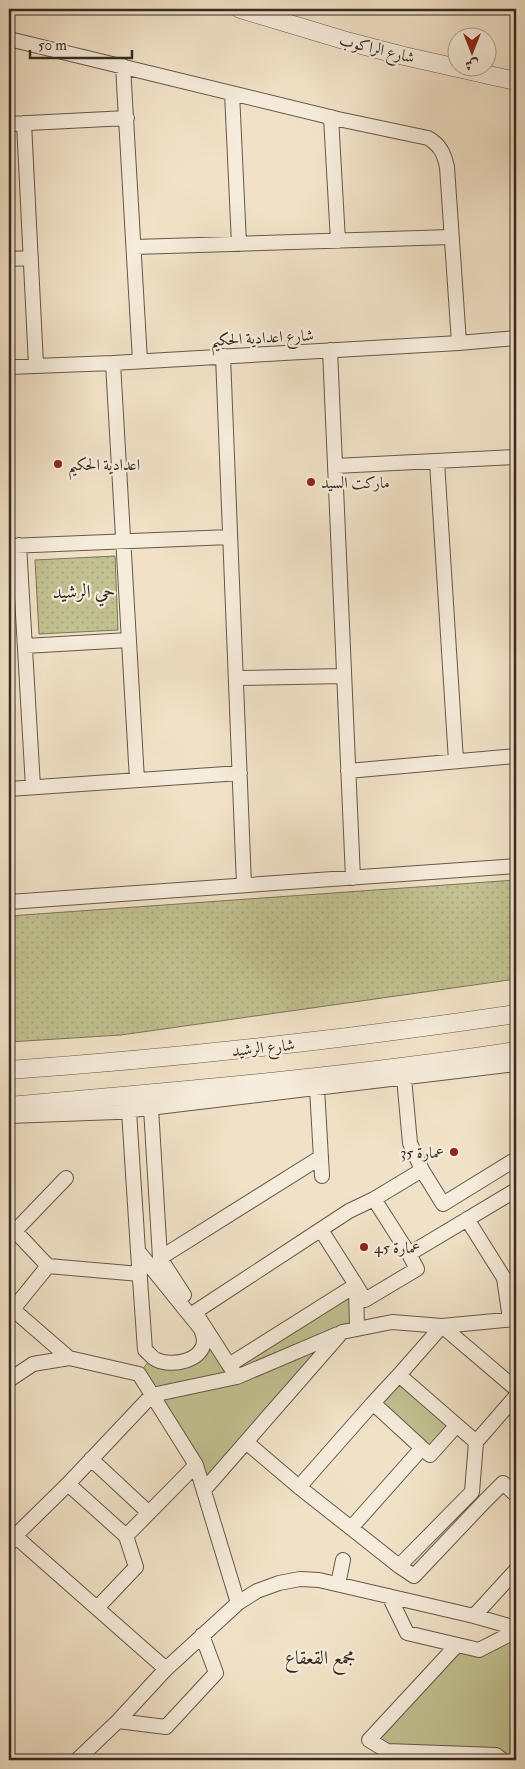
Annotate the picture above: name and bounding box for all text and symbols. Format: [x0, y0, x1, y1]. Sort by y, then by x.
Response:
scale bar [30, 28, 132, 60]
north arrow [448, 28, 498, 78]
street label: شارع الراكوب [336, 30, 417, 71]
text: 50 m [38, 36, 67, 55]
text: ش [465, 56, 479, 73]
street label: شارع اعدادية الحكيم [210, 325, 315, 357]
place label: اعدادية الحكيم [68, 455, 140, 481]
marker: اعدادية الحكيم [52, 458, 64, 470]
place label: ماركت السيد [321, 473, 390, 493]
marker: ماركت السيد [305, 476, 317, 488]
district label: حي الرشيد [53, 580, 115, 607]
street label: شارع الرشيد [231, 1035, 296, 1064]
place label: عمارة 35 [400, 1143, 444, 1163]
marker: عمارة 35 [448, 1146, 460, 1158]
place label: عمارة 45 [374, 1238, 420, 1258]
marker: عمارة 45 [358, 1241, 370, 1253]
district label: مجمع القعقاع [285, 1646, 356, 1675]

